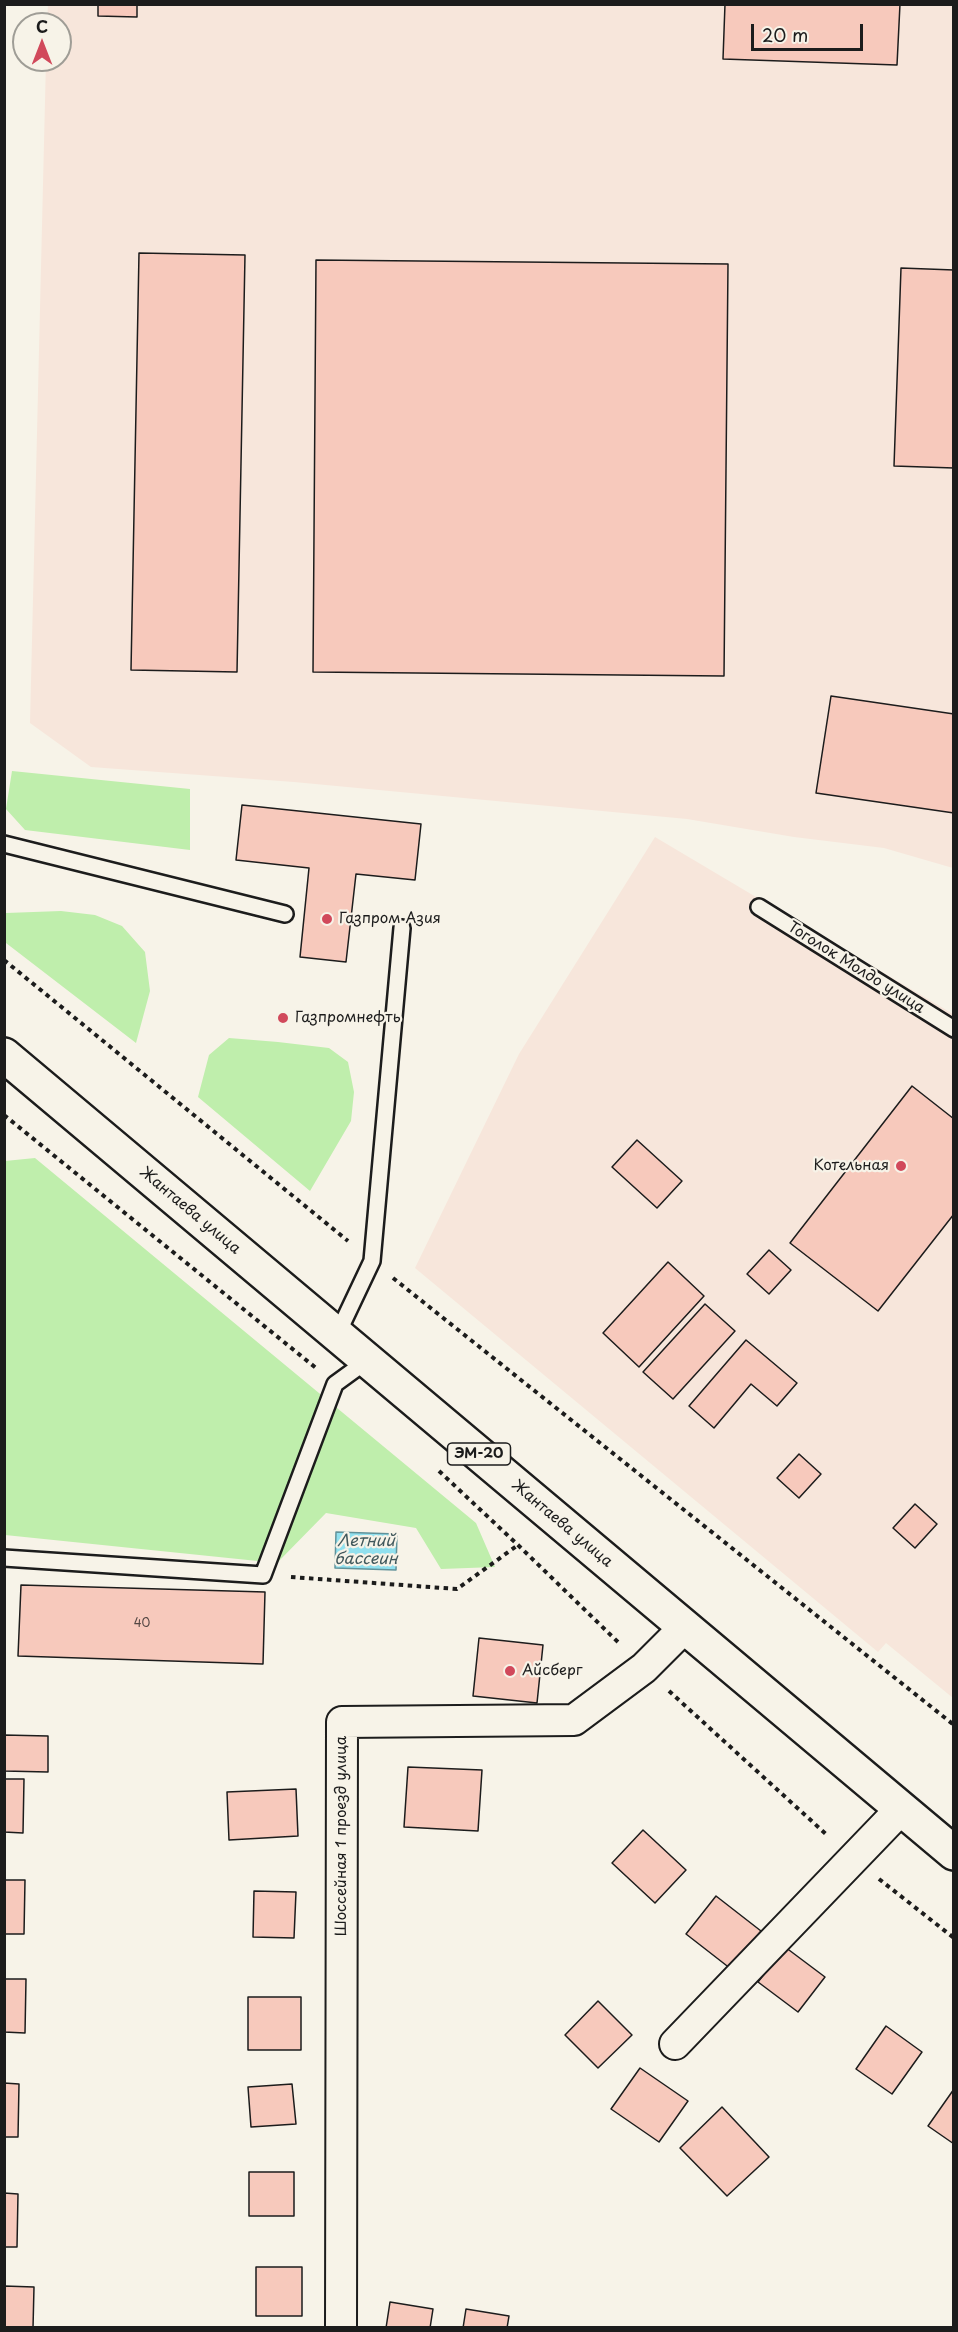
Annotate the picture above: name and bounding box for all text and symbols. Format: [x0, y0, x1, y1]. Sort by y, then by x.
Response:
north arrow [12, 12, 72, 72]
scale bar [754, 12, 866, 50]
text: С [36, 14, 48, 38]
text: 20 m [762, 21, 808, 48]
place label: Газпром Азия [339, 910, 441, 928]
marker: Газпром Азия [320, 912, 334, 926]
street label: Тоголок Молдо улица [784, 918, 928, 1018]
place label: Газпромнефть [295, 1009, 400, 1027]
marker: Газпромнефть [276, 1011, 290, 1025]
place label: Котельная [814, 1157, 889, 1175]
marker: Котельная [894, 1159, 908, 1173]
street label: Жантаева улица [136, 1164, 244, 1258]
road number: ЭМ-20 [448, 1443, 510, 1465]
street label: Жантаева улица [508, 1477, 616, 1571]
water label: Летний бассеин [334, 1532, 398, 1570]
house number: 40 [134, 1617, 150, 1631]
place label: Айсберг [522, 1662, 582, 1680]
marker: Айсберг [503, 1664, 517, 1678]
street label: Шоссейная 1 проезд улица [333, 1736, 351, 1936]

